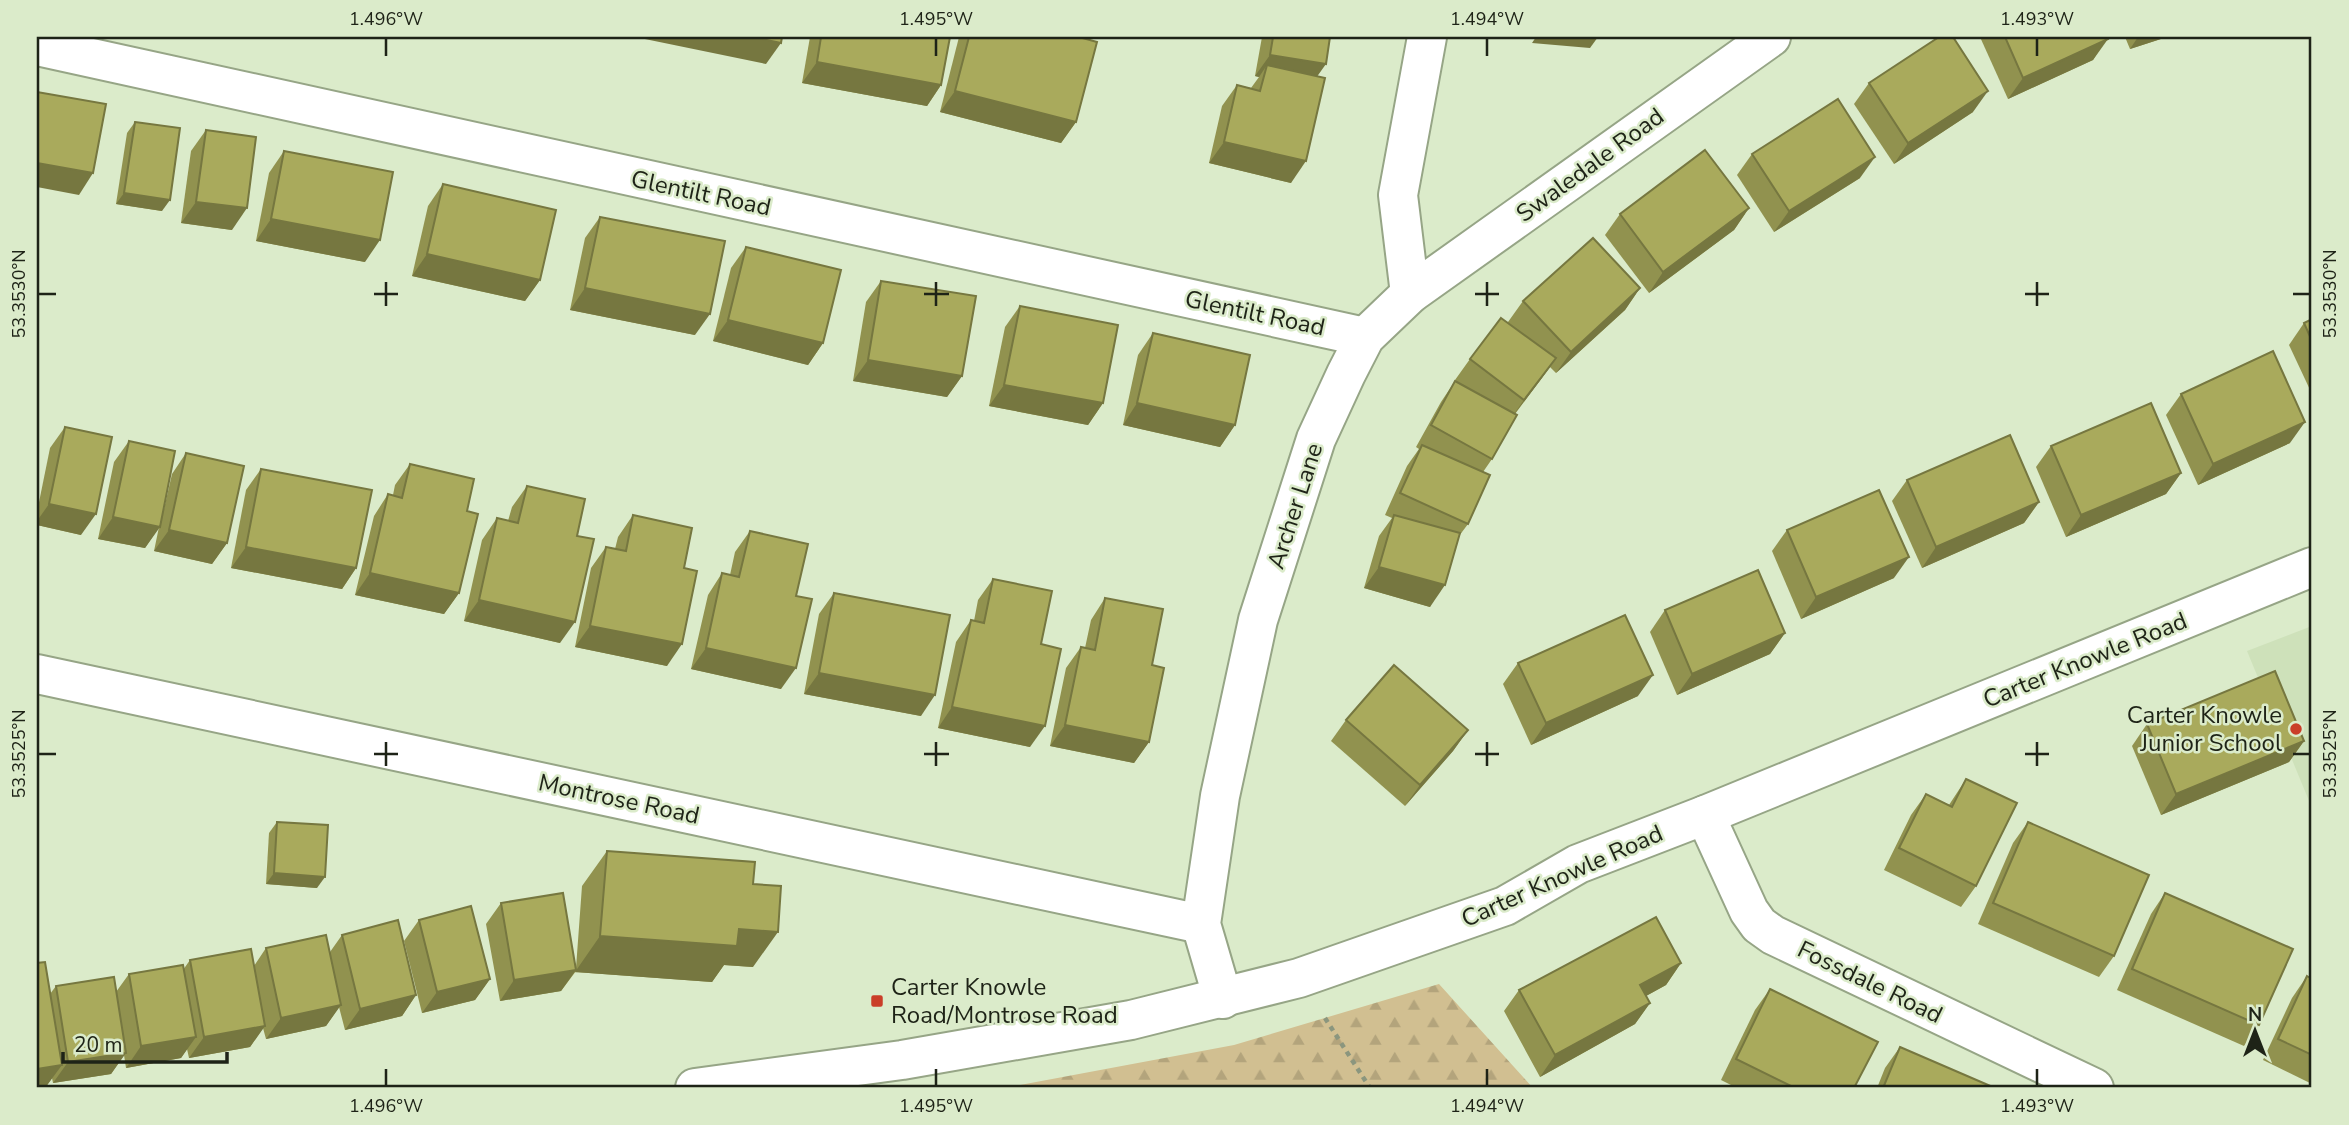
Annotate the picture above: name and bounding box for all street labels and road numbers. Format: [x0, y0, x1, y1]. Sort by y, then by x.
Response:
street label: Swaledale Road [1510, 100, 1670, 230]
street label: Glentilt Road [628, 163, 774, 223]
street label: Glentilt Road [1182, 283, 1328, 343]
street label: Archer Lane [1260, 439, 1330, 573]
street label: Carter Knowle Road [1978, 604, 2192, 716]
street label: Montrose Road [535, 766, 703, 832]
street label: Carter Knowle Road [1456, 817, 1668, 935]
street label: Fossdale Road [1792, 933, 1948, 1031]

